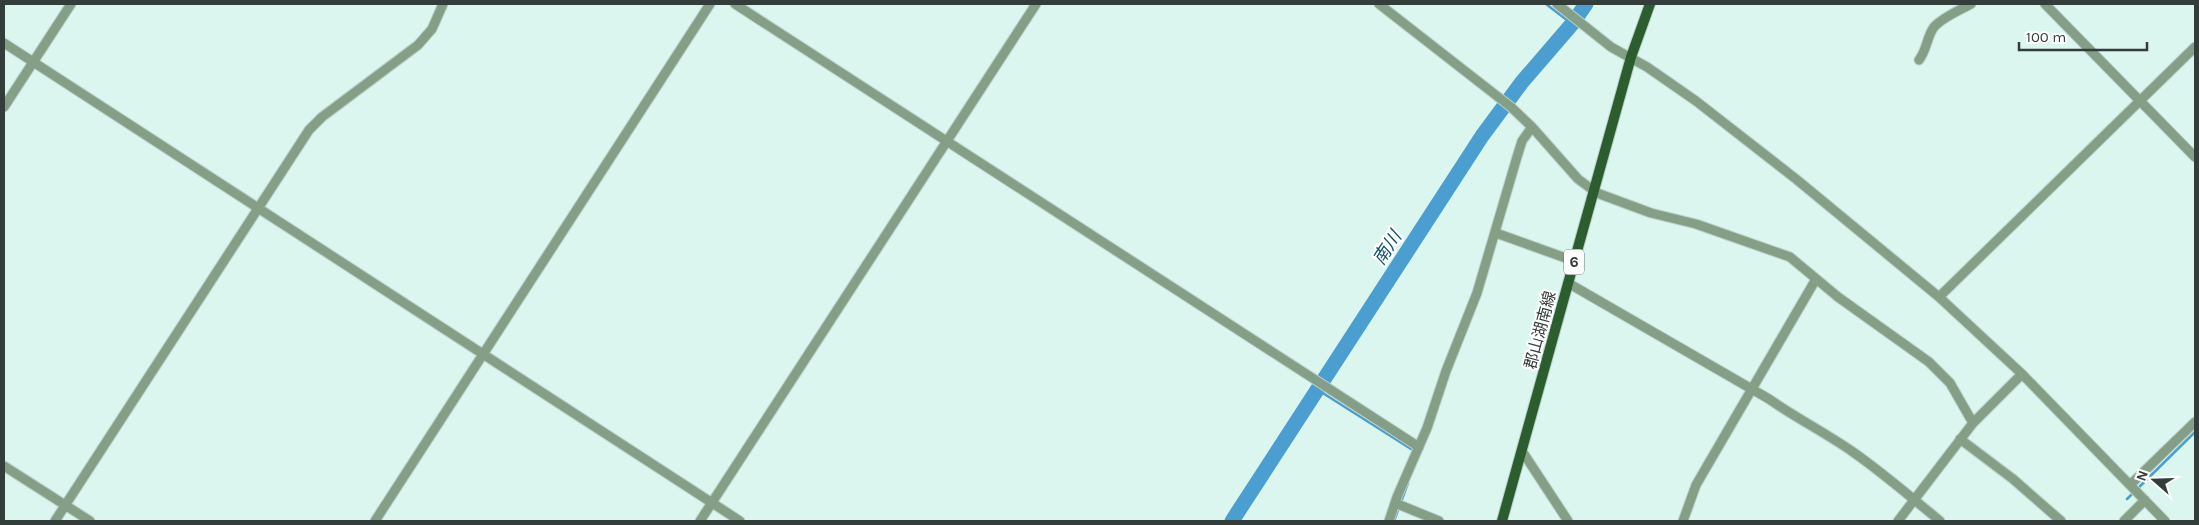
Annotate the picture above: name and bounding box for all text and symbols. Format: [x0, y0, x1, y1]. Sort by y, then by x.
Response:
scale bar [2019, 20, 2146, 52]
text: 100 m [2026, 28, 2066, 46]
water label: 南川 [1368, 225, 1407, 269]
road number: 6 [1564, 250, 1584, 274]
street label: 郡山湖南線 [1520, 289, 1560, 371]
north arrow [2129, 455, 2179, 505]
text: N [2133, 468, 2152, 483]

